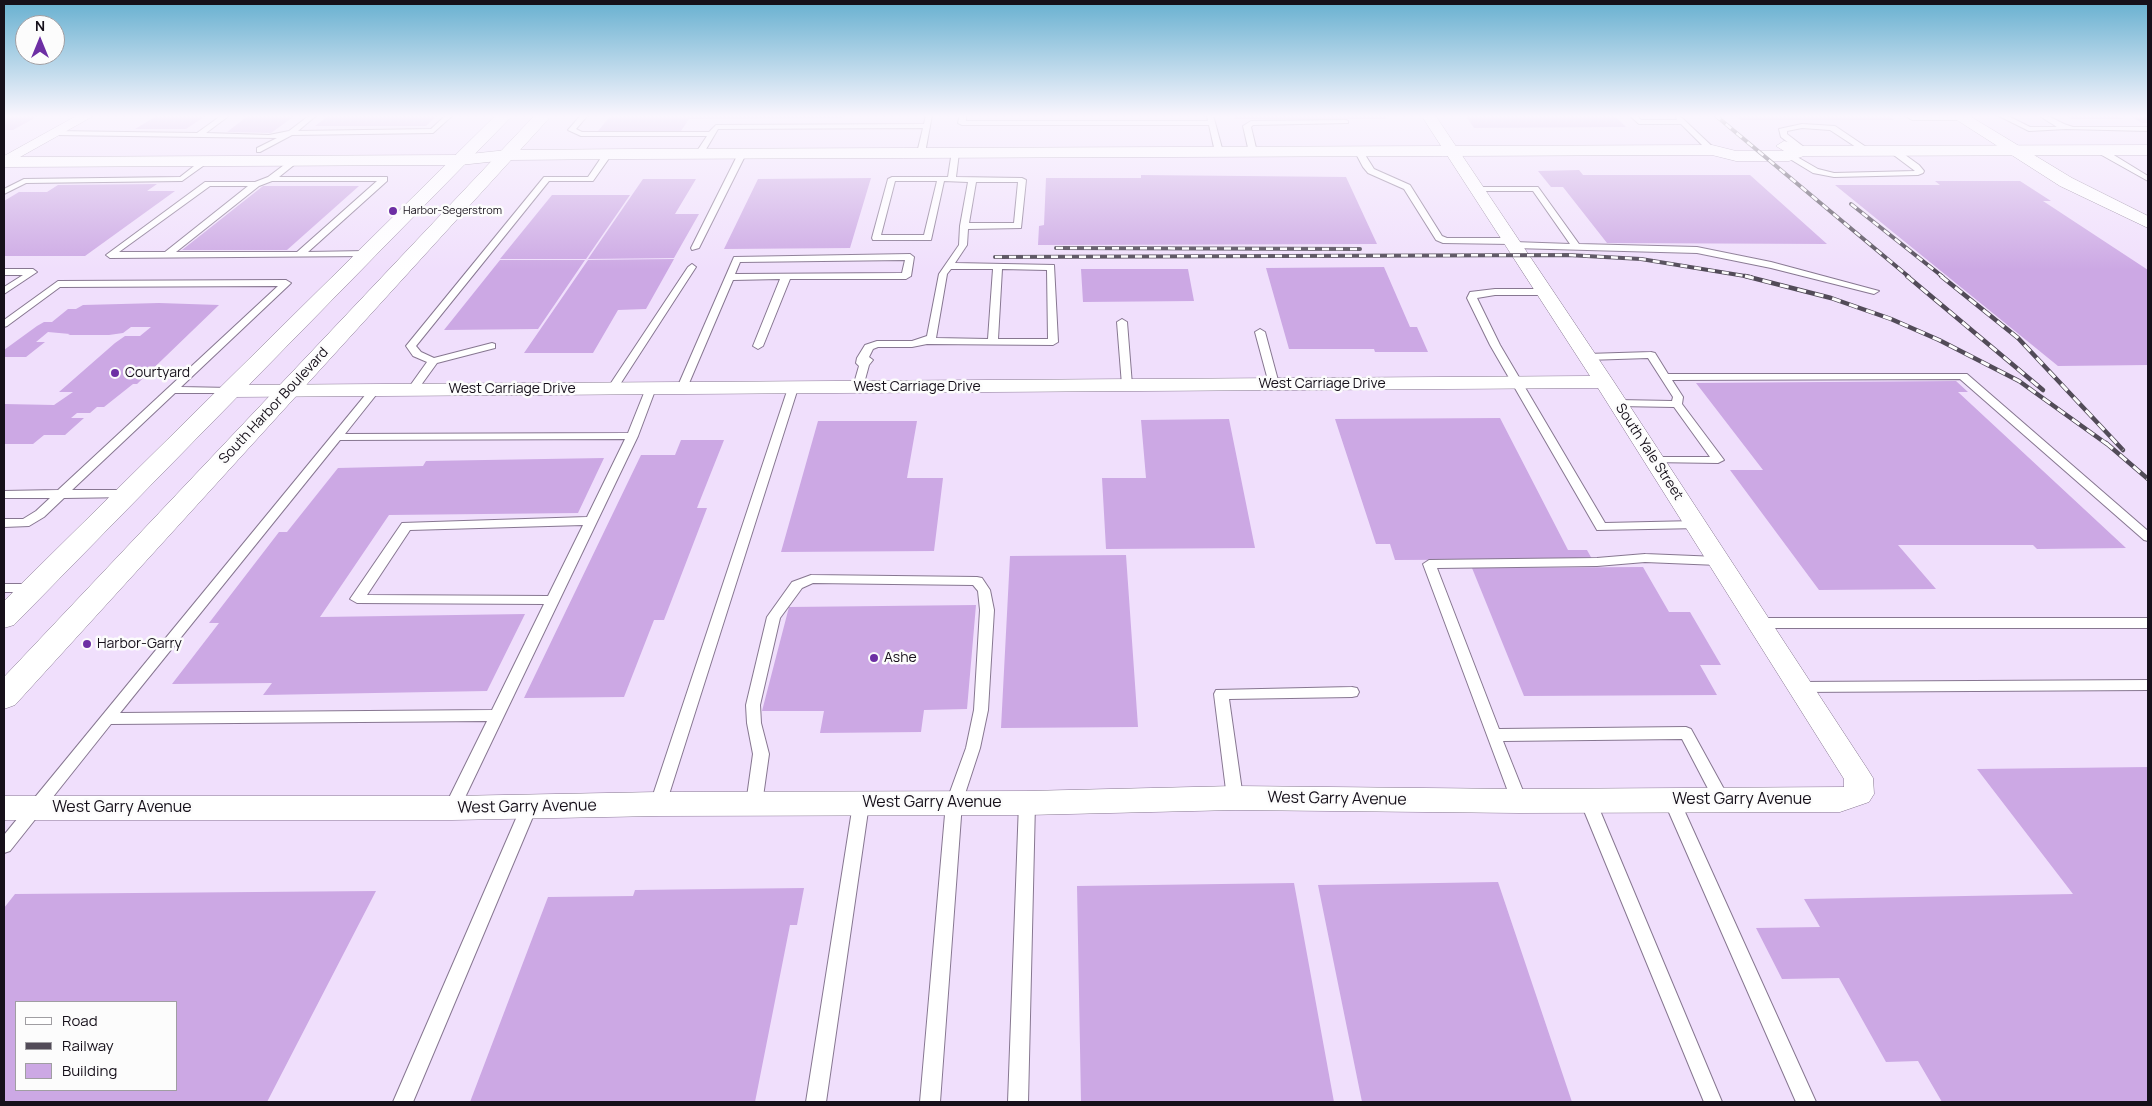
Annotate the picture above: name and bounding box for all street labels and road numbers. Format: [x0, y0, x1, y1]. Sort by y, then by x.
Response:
street label: South Harbor Boulevard [216, 344, 332, 468]
street label: West Carriage Drive [1258, 376, 1386, 392]
street label: West Carriage Drive [853, 379, 981, 395]
street label: West Carriage Drive [448, 381, 576, 397]
street label: South Yale Street [1612, 401, 1686, 503]
street label: West Garry Avenue [1267, 788, 1407, 810]
street label: West Garry Avenue [1672, 790, 1812, 810]
street label: West Garry Avenue [862, 793, 1002, 813]
street label: West Garry Avenue [457, 796, 597, 818]
street label: West Garry Avenue [52, 798, 192, 818]

